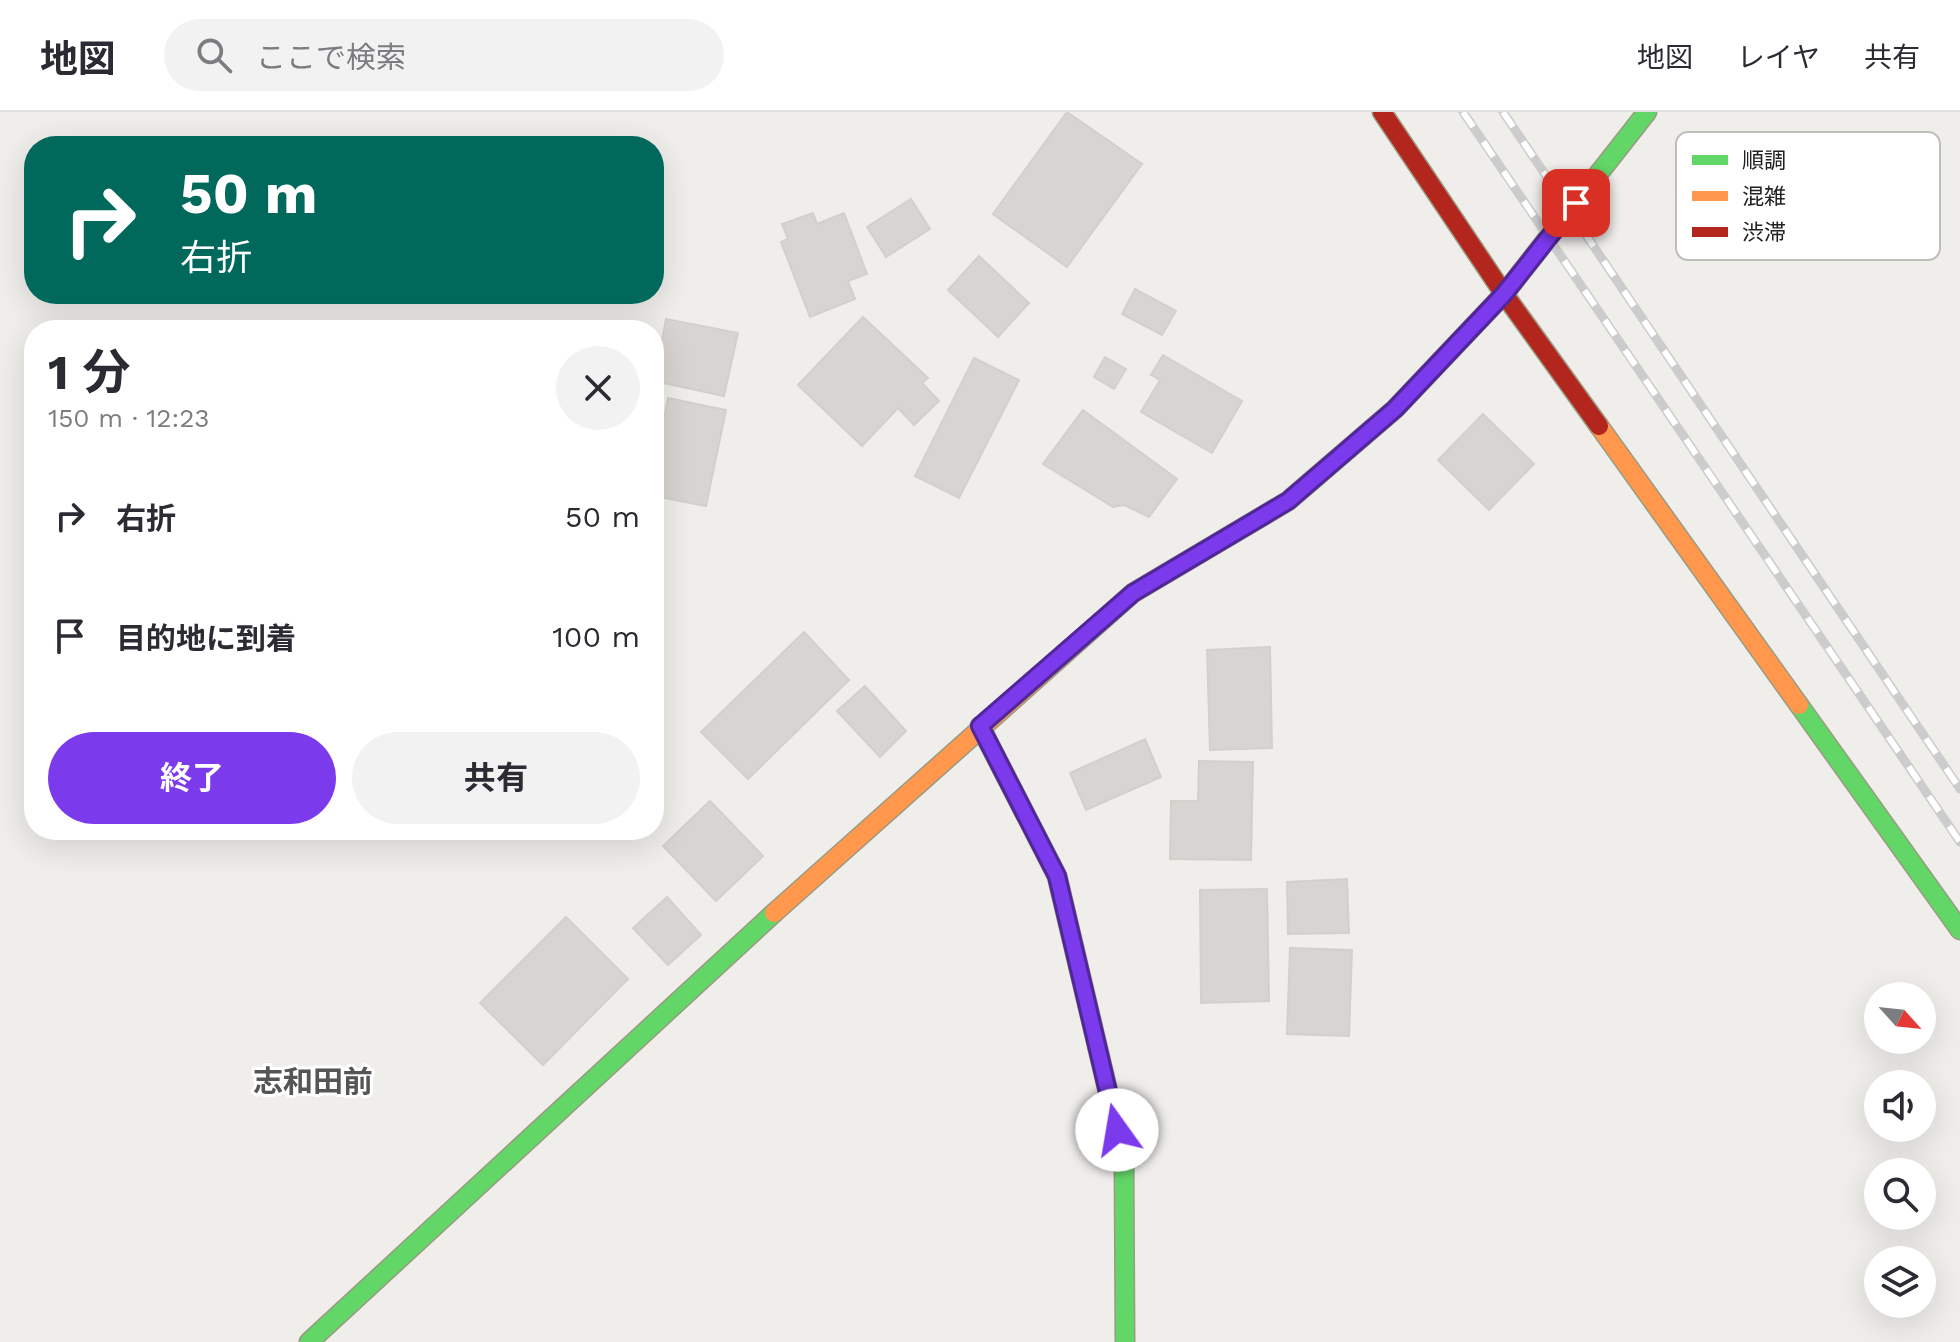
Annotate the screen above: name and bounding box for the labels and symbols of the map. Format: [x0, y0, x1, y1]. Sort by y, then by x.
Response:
legend [1676, 132, 1940, 260]
text: 順調 [1742, 148, 1786, 173]
pin [1542, 169, 1610, 237]
text: 混雑 [1742, 184, 1786, 209]
text: 渋滞 [1742, 220, 1786, 245]
north arrow [1864, 982, 1936, 1054]
district label: 志和田前 [253, 1064, 373, 1099]
position arrow [1075, 1088, 1159, 1172]

